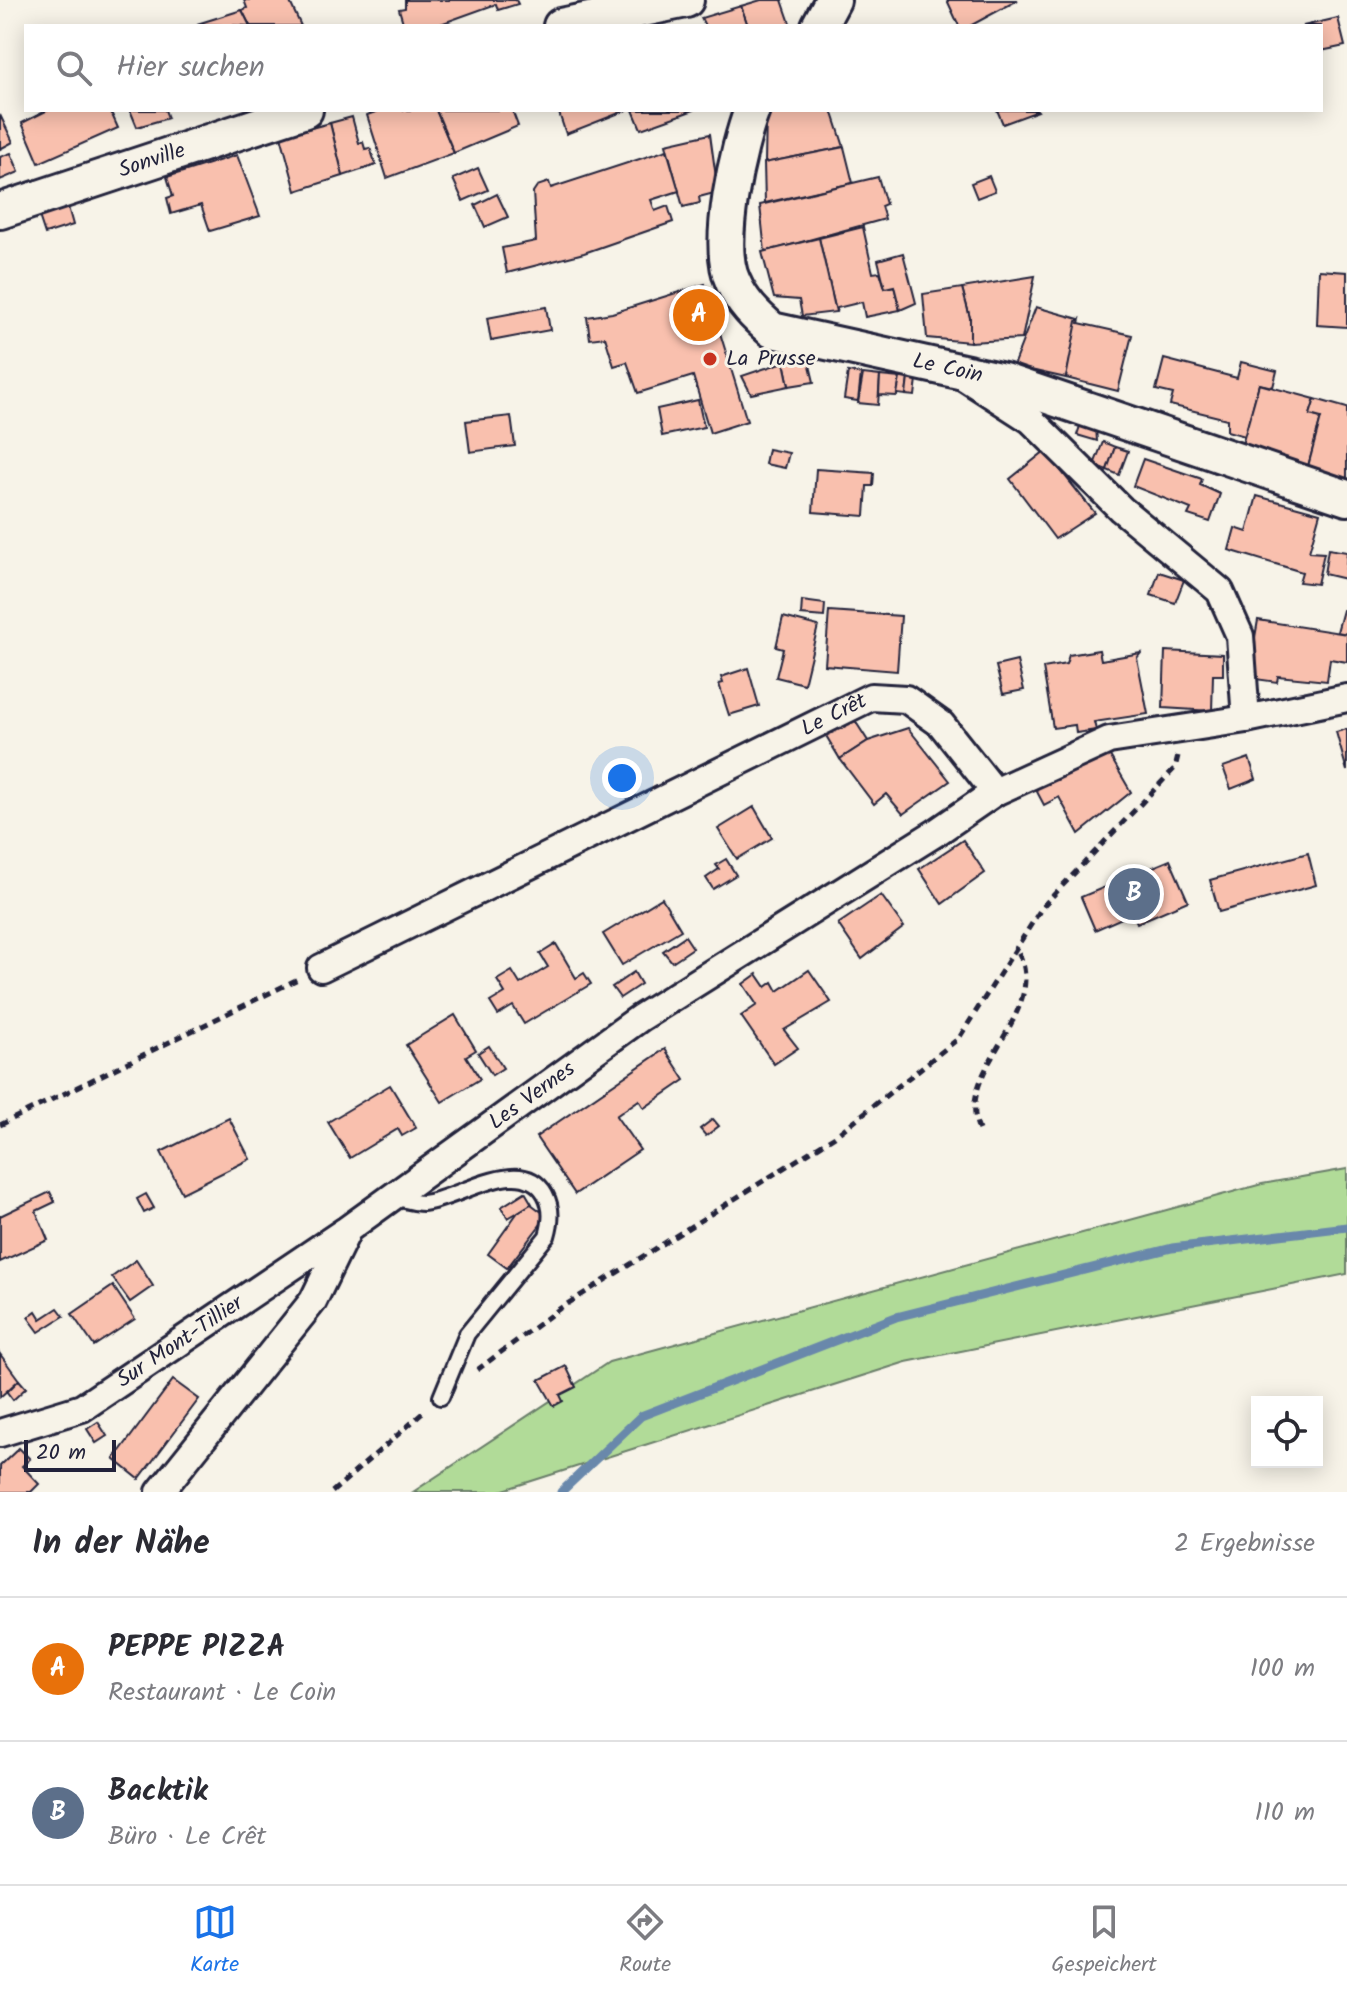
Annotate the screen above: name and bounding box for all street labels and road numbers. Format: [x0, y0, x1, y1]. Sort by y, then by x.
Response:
street label: Sonville [114, 133, 190, 188]
street label: Le Coin [909, 344, 986, 393]
street label: Le Crêt [795, 684, 873, 746]
street label: Les Vernes [481, 1052, 583, 1139]
street label: Sur Mont-Tillier [110, 1286, 252, 1397]

